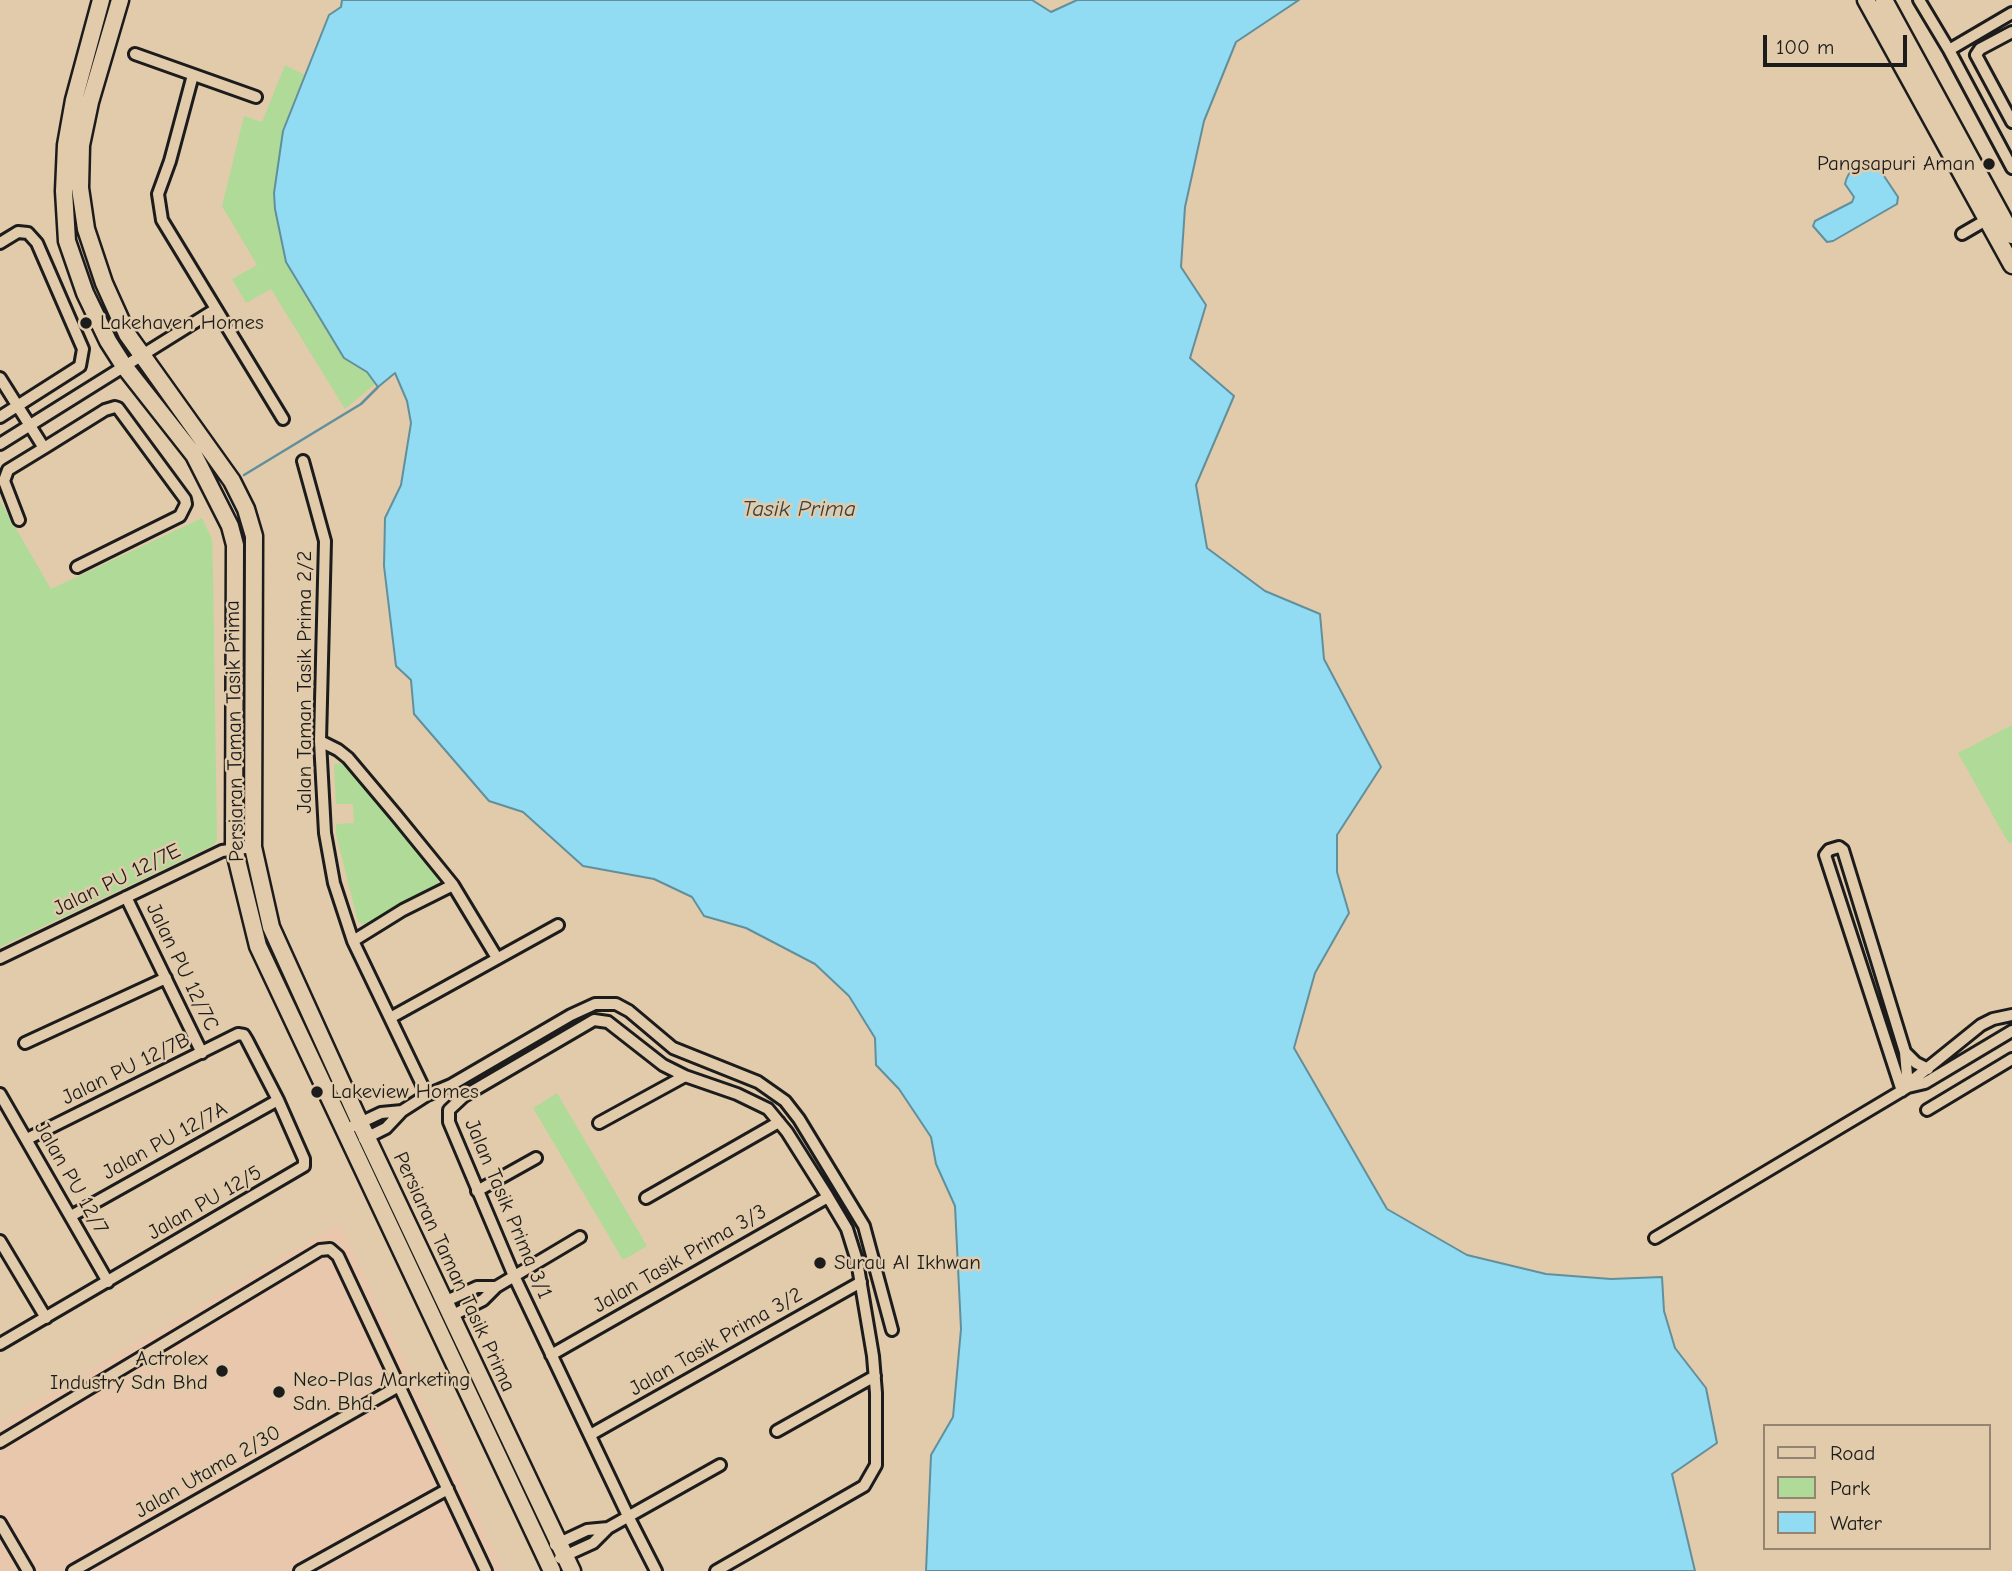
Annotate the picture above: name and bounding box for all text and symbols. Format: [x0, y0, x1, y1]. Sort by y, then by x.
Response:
scale bar [1767, 21, 1910, 65]
text: 100 m [1776, 35, 1834, 59]
place label: Pangsapuri Aman [1817, 151, 1975, 177]
marker: Pangsapuri Aman [1981, 156, 1997, 172]
place label: Lakehaven Homes [100, 310, 264, 336]
marker: Lakehaven Homes [78, 315, 94, 331]
water label: Tasik Prima [742, 495, 856, 523]
street label: Jalan Taman Tasik Prima 2/2 [292, 551, 318, 813]
street label: Persiaran Taman Tasik Prima [220, 600, 250, 862]
street label: Jalan PU 12/7E [49, 838, 185, 922]
street label: Jalan PU 12/7C [140, 899, 224, 1035]
street label: Jalan PU 12/7B [58, 1027, 194, 1111]
place label: Lakeview Homes [331, 1079, 479, 1105]
marker: Lakeview Homes [309, 1084, 325, 1100]
street label: Jalan PU 12/7A [98, 1096, 232, 1186]
street label: Jalan Tasik Prima 3/1 [459, 1115, 557, 1303]
street label: Jalan PU 12/7 [29, 1117, 113, 1239]
street label: Persiaran Taman Tasik Prima [387, 1148, 521, 1396]
street label: Jalan PU 12/5 [143, 1160, 267, 1246]
street label: Jalan Tasik Prima 3/3 [589, 1199, 771, 1319]
place label: Surau Al Ikhwan [834, 1250, 981, 1276]
marker: Surau Al Ikhwan [812, 1255, 828, 1271]
street label: Jalan Tasik Prima 3/2 [625, 1282, 807, 1402]
place label: Actrolex Industry Sdn Bhd [50, 1346, 208, 1396]
marker: Actrolex Industry Sdn Bhd [214, 1363, 230, 1379]
place label: Neo-Plas Marketing Sdn. Bhd. [293, 1367, 470, 1417]
marker: Neo-Plas Marketing Sdn. Bhd. [271, 1384, 287, 1400]
street label: Jalan Utama 2/30 [131, 1420, 285, 1524]
legend [1764, 1424, 1991, 1550]
text: Road [1830, 1441, 1875, 1465]
text: Park [1830, 1476, 1870, 1500]
text: Water [1830, 1511, 1882, 1535]

